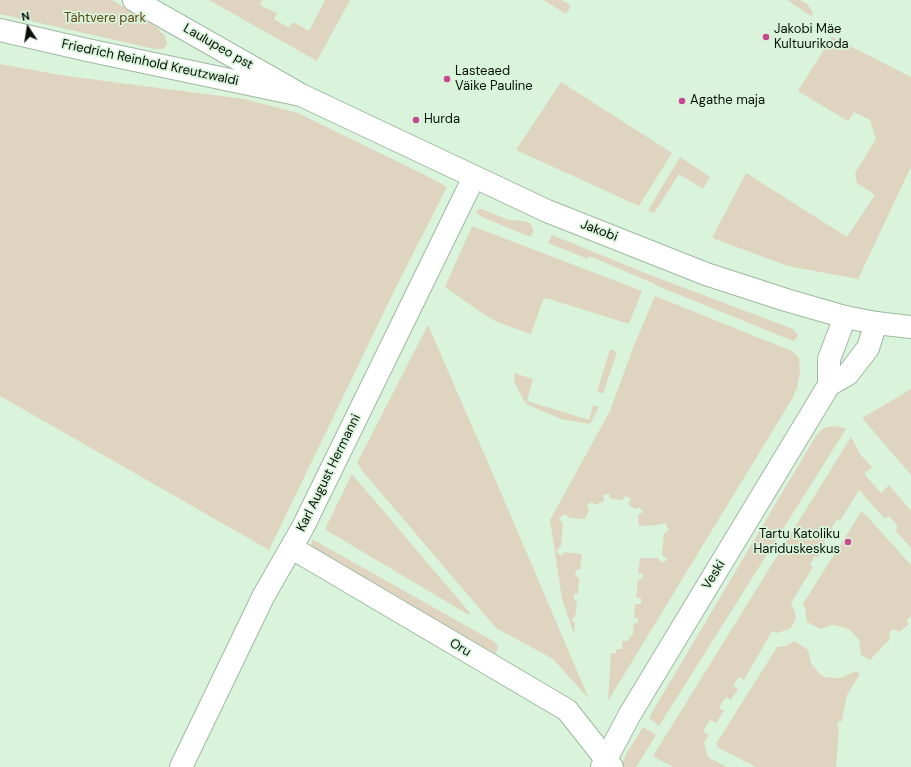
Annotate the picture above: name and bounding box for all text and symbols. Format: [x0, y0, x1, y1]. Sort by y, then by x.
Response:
north arrow [8, 8, 48, 48]
text: N [20, 9, 31, 24]
park label: Tähtvere park [64, 11, 146, 27]
street label: Laulupeo pst [180, 21, 256, 73]
place label: Jakobi Mäe Kultuurikoda [774, 22, 849, 53]
marker: Jakobi Mäe Kultuurikoda [761, 32, 771, 42]
street label: Friedrich Reinhold Kreutzwaldi [60, 37, 240, 89]
place label: Lasteaed Väike Pauline [455, 64, 533, 95]
marker: Lasteaed Väike Pauline [442, 74, 452, 84]
place label: Agathe maja [690, 93, 765, 109]
marker: Agathe maja [677, 96, 687, 106]
place label: Hurda [424, 112, 460, 128]
marker: Hurda [411, 115, 421, 125]
street label: Jakobi [578, 217, 620, 245]
street label: Karl August Hermanni [294, 412, 364, 534]
place label: Tartu Katoliku Hariduskeskus [753, 527, 840, 558]
marker: Tartu Katoliku Hariduskeskus [843, 537, 853, 547]
street label: Veski [699, 558, 729, 592]
street label: Oru [446, 636, 474, 660]

